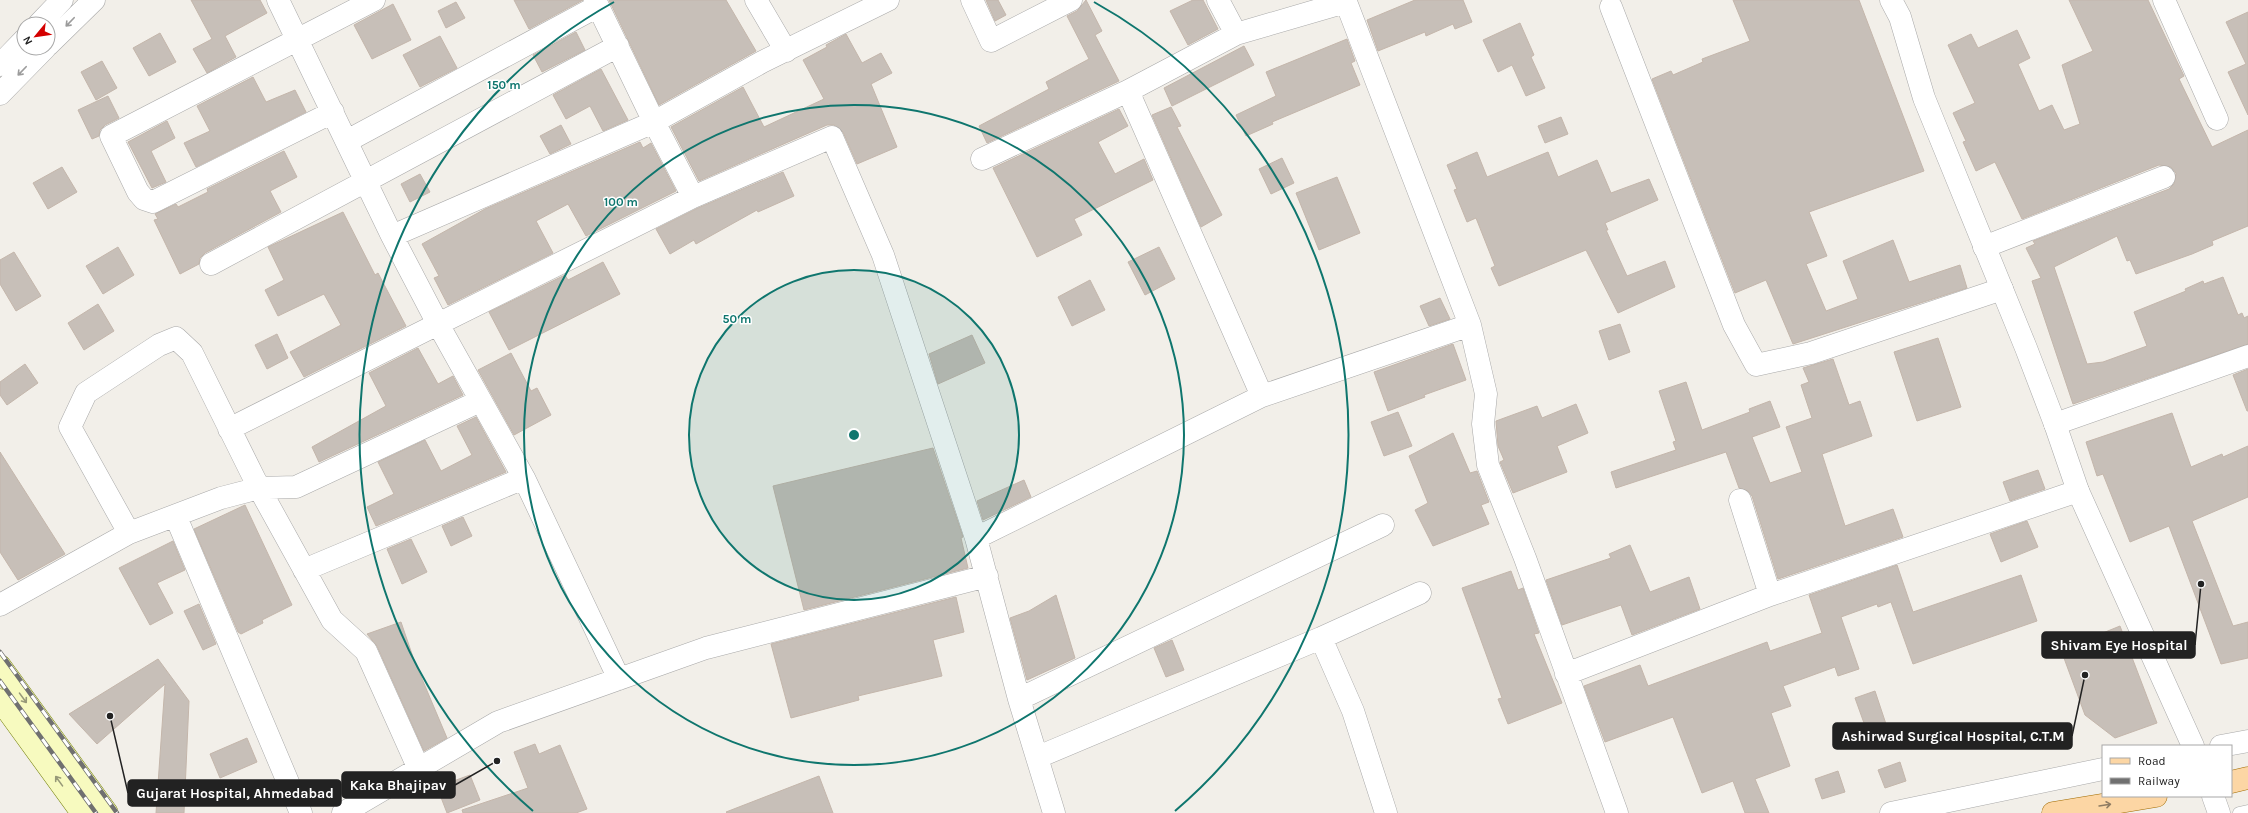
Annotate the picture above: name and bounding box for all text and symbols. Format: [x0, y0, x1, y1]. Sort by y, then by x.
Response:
north arrow [16, 16, 56, 56]
one-way arrow [66, 17, 75, 27]
text: N [20, 34, 35, 47]
one-way arrow [18, 66, 27, 76]
text: 150 m [487, 78, 521, 92]
text: 100 m [604, 195, 638, 209]
text: 50 m [723, 312, 752, 326]
centre of rings [847, 428, 861, 442]
callout: Shivam Eye Hospital [2042, 632, 2195, 658]
text: Shivam Eye Hospital [2050, 637, 2188, 654]
one-way arrow [19, 692, 27, 703]
callout: Ashirwad Surgical Hospital, C.T.M [1833, 723, 2072, 749]
text: Ashirwad Surgical Hospital, C.T.M [1841, 728, 2065, 745]
legend [2102, 745, 2232, 797]
text: Road [2138, 754, 2166, 768]
callout: Kaka Bhajipav [342, 772, 455, 798]
text: Railway [2138, 774, 2180, 788]
one-way arrow [55, 776, 63, 787]
text: Kaka Bhajipav [350, 777, 447, 794]
callout: Gujarat Hospital, Ahmedabad [128, 780, 341, 806]
text: Gujarat Hospital, Ahmedabad [136, 785, 334, 802]
one-way arrow [2098, 801, 2111, 809]

